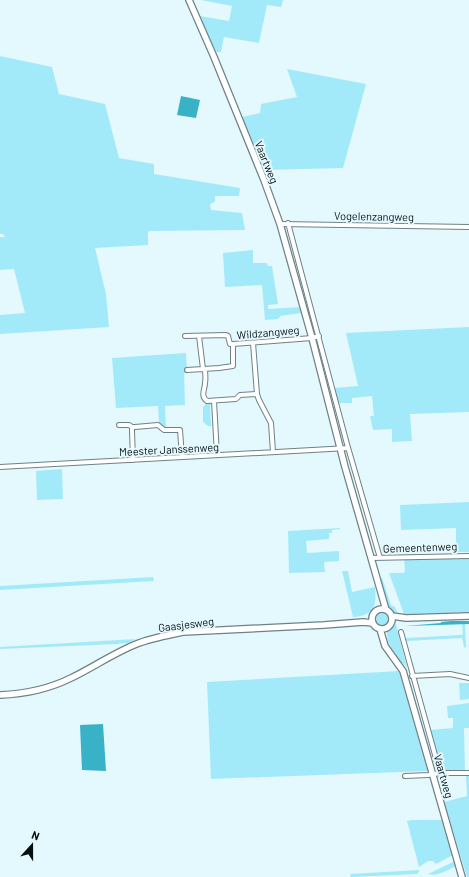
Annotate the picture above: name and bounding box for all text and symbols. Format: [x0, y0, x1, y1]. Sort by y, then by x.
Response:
street label: Vaartweg [253, 139, 281, 185]
street label: Vogelenzangweg [334, 209, 414, 223]
street label: Wildzangweg [236, 323, 300, 341]
street label: Meester Janssenweg [119, 440, 219, 458]
street label: Gemeentenweg [383, 539, 457, 555]
street label: Gaasjesweg [157, 614, 215, 634]
street label: Vaartweg [432, 753, 456, 799]
north arrow [12, 825, 52, 865]
text: N [30, 828, 42, 843]

